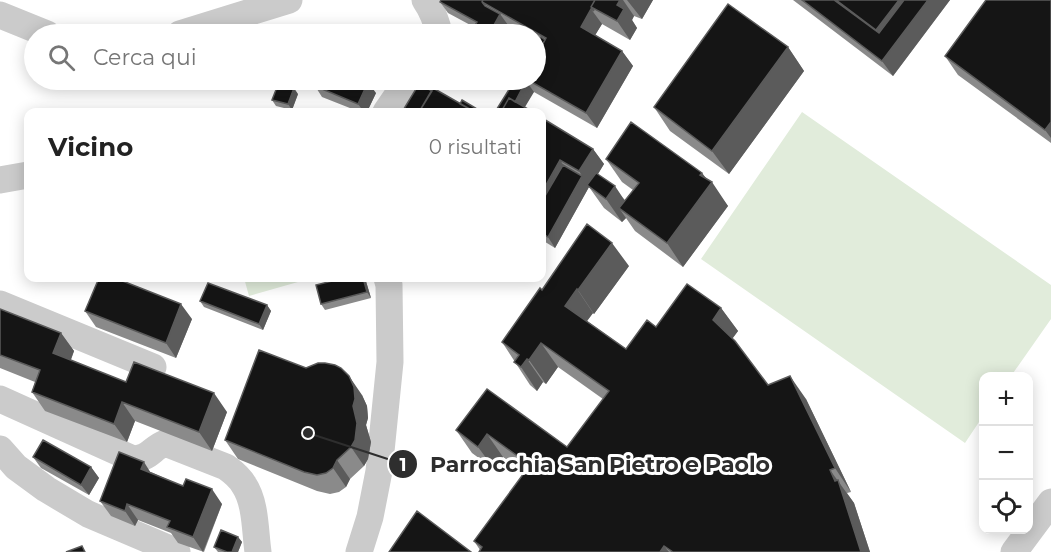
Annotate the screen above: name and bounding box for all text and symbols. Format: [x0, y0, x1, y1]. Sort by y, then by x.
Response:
search box [24, 24, 546, 90]
icon: search [45, 41, 78, 74]
text: Cerca qui [93, 44, 197, 71]
text: Vicino [48, 131, 133, 163]
text: 0 risultati [429, 135, 522, 159]
map controls [979, 372, 1033, 534]
button: + [979, 372, 1033, 426]
button: − [979, 426, 1033, 480]
callout: Parrocchia San Pietro e Paolo [388, 444, 782, 484]
text: Parrocchia San Pietro e Paolo [430, 451, 770, 478]
text: 1 [399, 454, 407, 476]
button: locate [979, 480, 1033, 534]

